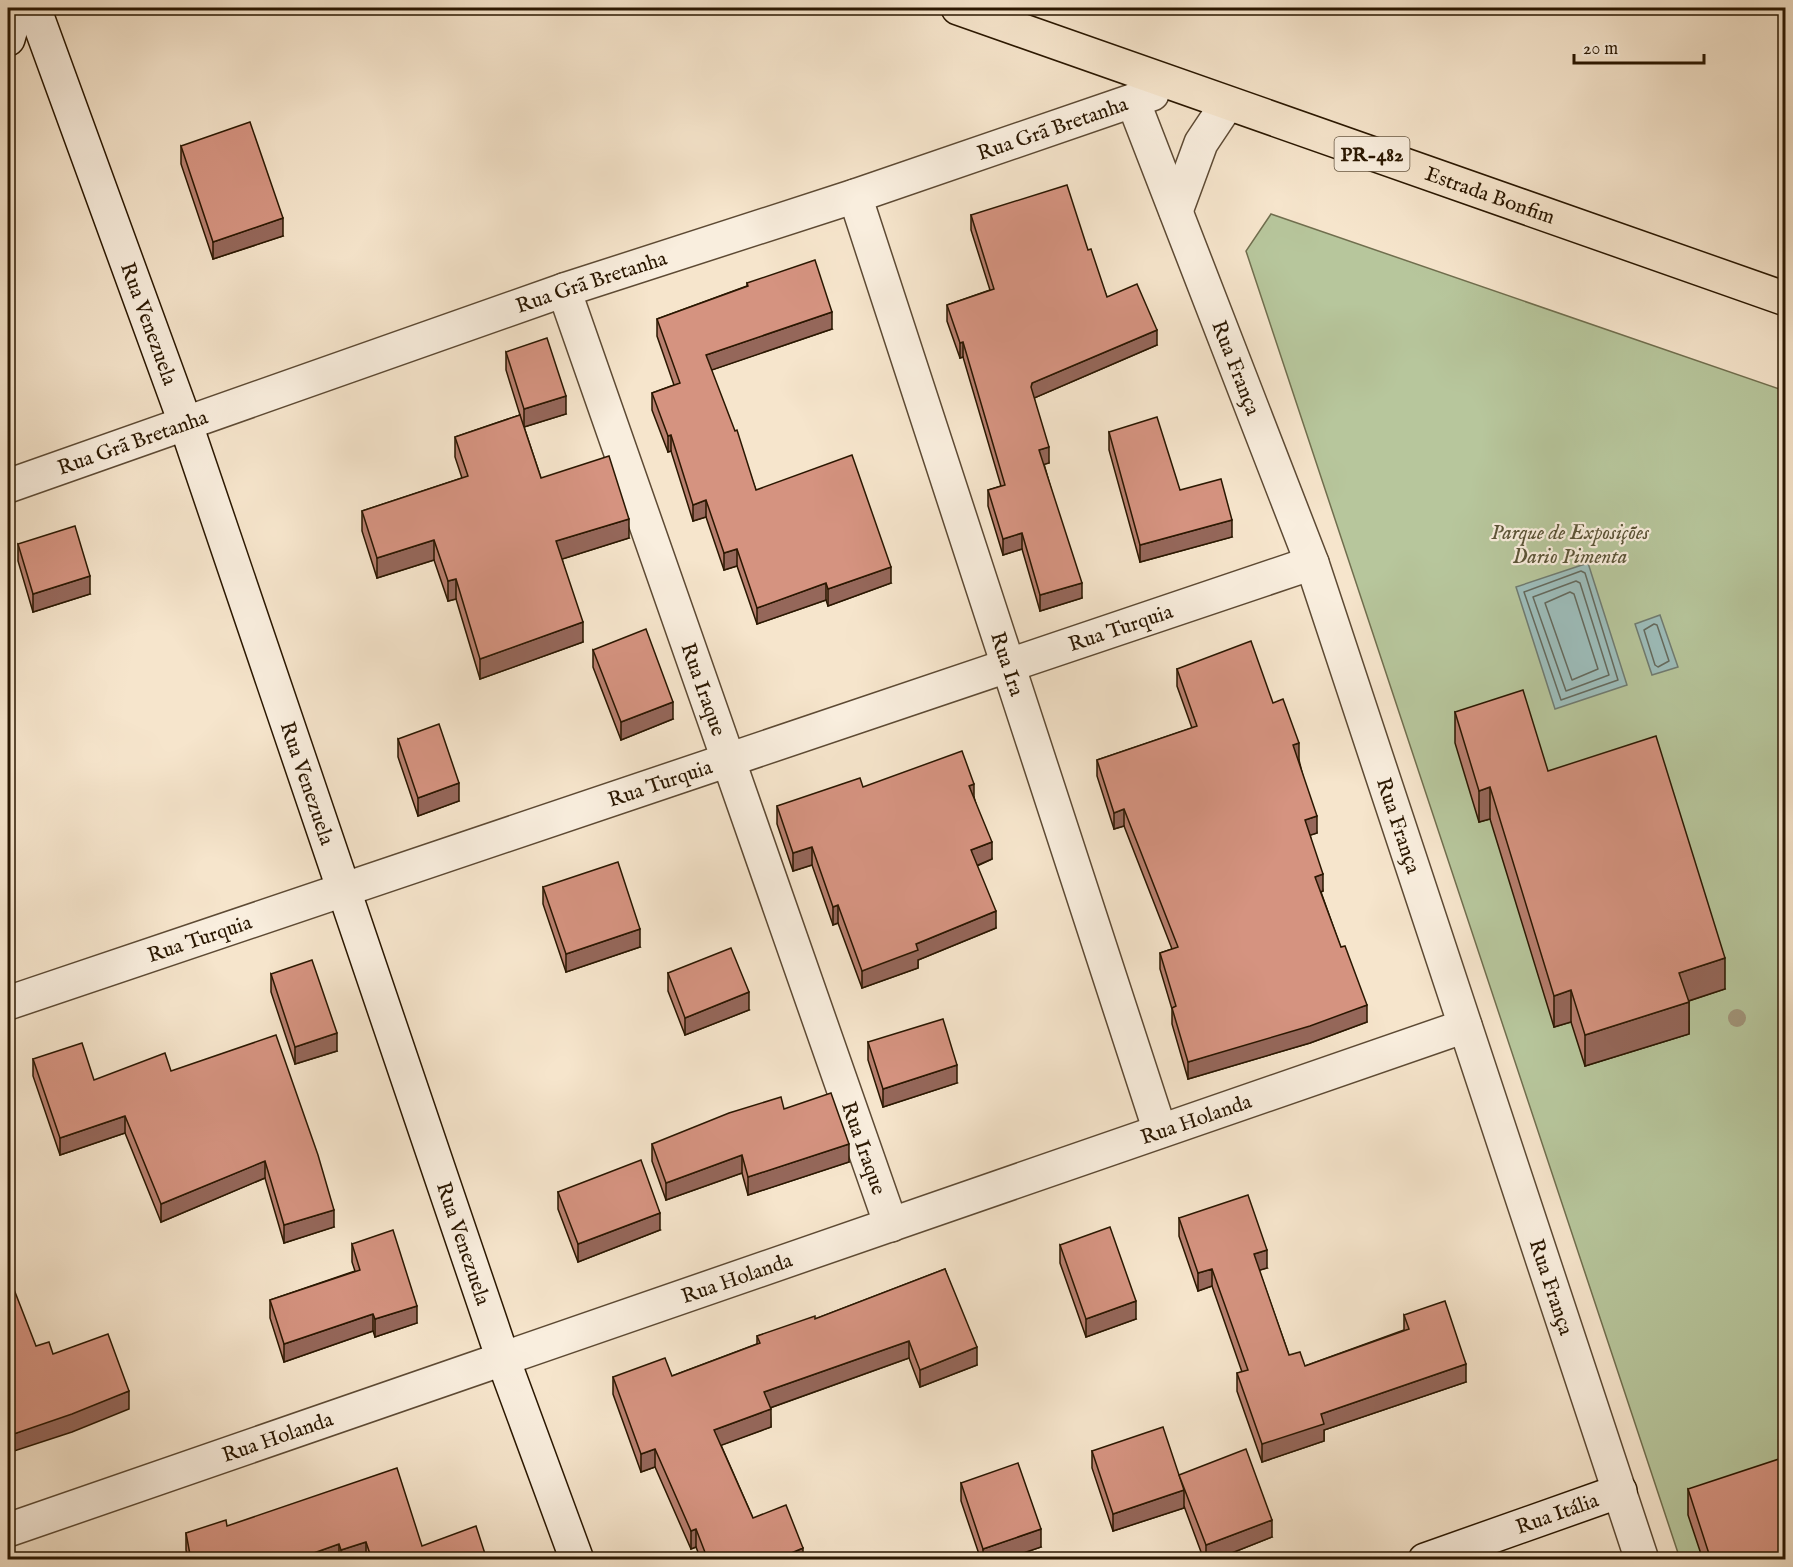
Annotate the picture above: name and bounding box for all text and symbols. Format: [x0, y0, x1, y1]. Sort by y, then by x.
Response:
scale bar [1574, 27, 1704, 65]
text: 20 m [1583, 38, 1618, 61]
street label: Rua Grã Bretanha [974, 91, 1133, 168]
road number: PR-482 [1334, 137, 1410, 171]
street label: Estrada Bonfim [1421, 161, 1558, 232]
street label: Rua Grã Bretanha [513, 245, 672, 321]
street label: Rua Venezuela [113, 259, 183, 390]
street label: Rua França [1204, 317, 1266, 420]
street label: Rua Grã Bretanha [54, 404, 213, 482]
park label: Parque de Exposições Dario Pimenta [1491, 520, 1650, 571]
street label: Rua Turquia [1065, 599, 1177, 659]
street label: Rua Ira [983, 629, 1030, 701]
street label: Rua Iraque [673, 639, 731, 740]
street label: Rua Venezuela [273, 718, 340, 850]
street label: Rua Turquia [605, 754, 717, 815]
street label: Rua França [1369, 774, 1426, 878]
street label: Rua Turquia [144, 909, 256, 970]
street label: Rua Holanda [1137, 1089, 1256, 1152]
street label: Rua Iraque [834, 1098, 892, 1199]
street label: Rua Venezuela [429, 1179, 496, 1310]
street label: Rua França [1522, 1236, 1579, 1340]
street label: Rua Holanda [678, 1247, 797, 1311]
street label: Rua Holanda [219, 1406, 338, 1470]
street label: Rua Itália [1512, 1487, 1603, 1542]

